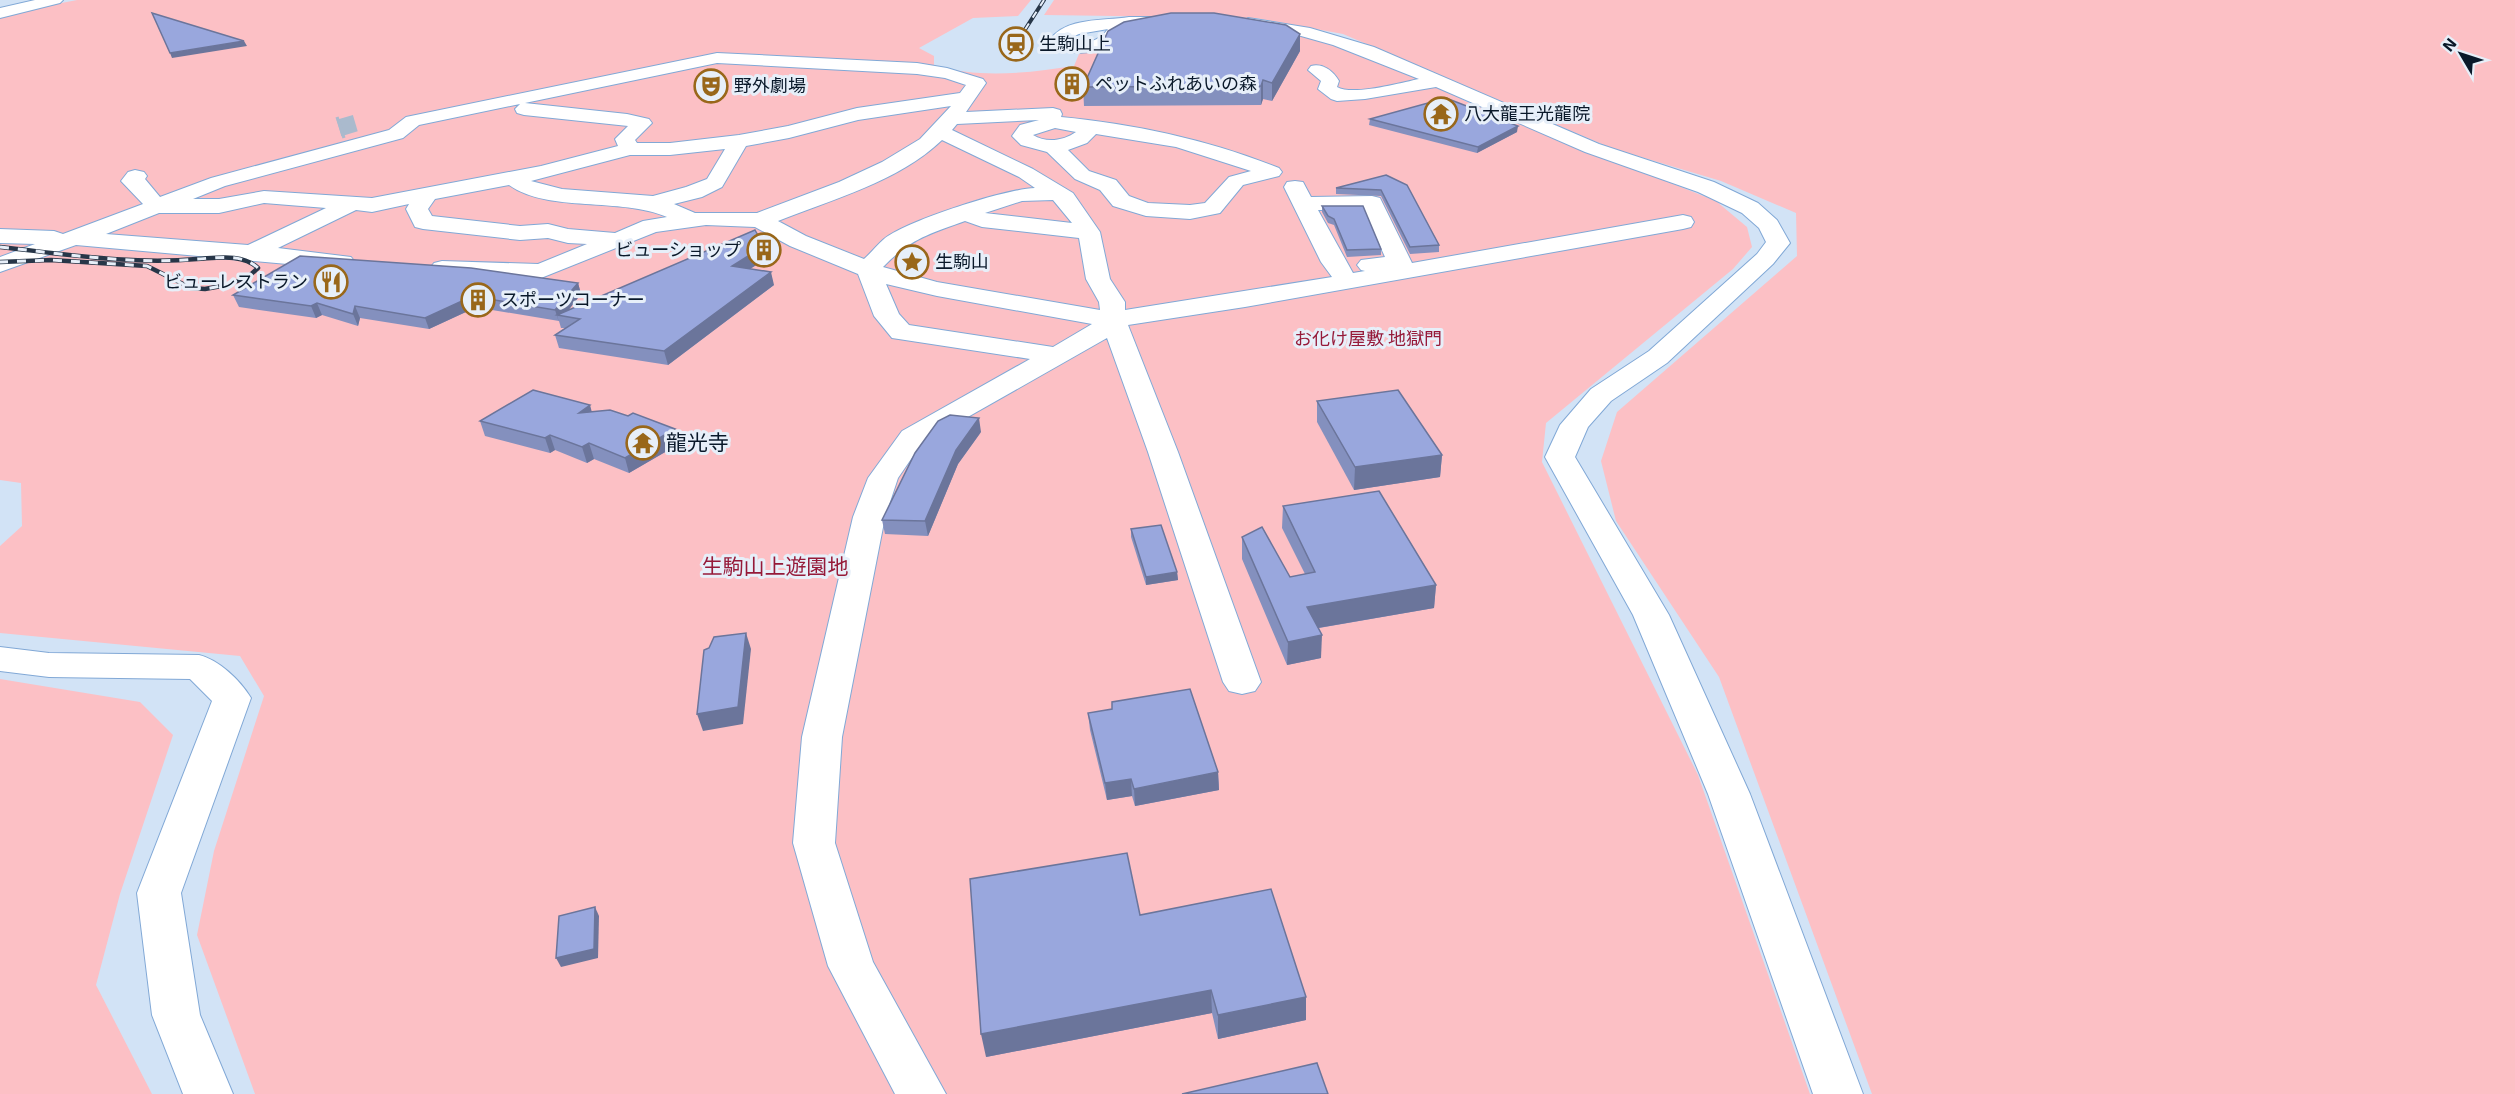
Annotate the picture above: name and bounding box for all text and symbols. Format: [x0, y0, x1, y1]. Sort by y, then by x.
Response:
north arrow [2431, 24, 2491, 84]
station icon: 生駒山上 [998, 26, 1034, 62]
place label: 生駒山上 [1039, 32, 1111, 54]
text: N [2438, 34, 2460, 55]
building icon: ペットふれあいの森 [1054, 66, 1090, 102]
theatre icon: 野外劇場 [693, 68, 729, 104]
place label: ペットふれあいの森 [1095, 72, 1257, 94]
place label: 野外劇場 [734, 74, 806, 96]
temple icon: 八大龍王光龍院 [1423, 96, 1459, 132]
place label: 八大龍王光龍院 [1464, 102, 1590, 124]
building icon: ビューショップ [746, 232, 782, 268]
place label: ビューショップ [615, 238, 741, 260]
place icon: 生駒山 [894, 244, 930, 280]
place label: 生駒山 [935, 250, 989, 272]
restaurant icon: ビューレストラン [313, 264, 349, 300]
place label: ビューレストラン [164, 270, 308, 292]
building icon: スポーツコーナー [460, 282, 496, 318]
place label: スポーツコーナー [501, 288, 645, 310]
park label: お化け屋敷 地獄門 [1294, 327, 1442, 349]
temple icon: 龍光寺 [625, 425, 661, 461]
place label: 龍光寺 [666, 429, 729, 454]
park label: 生駒山上遊園地 [702, 553, 849, 578]

